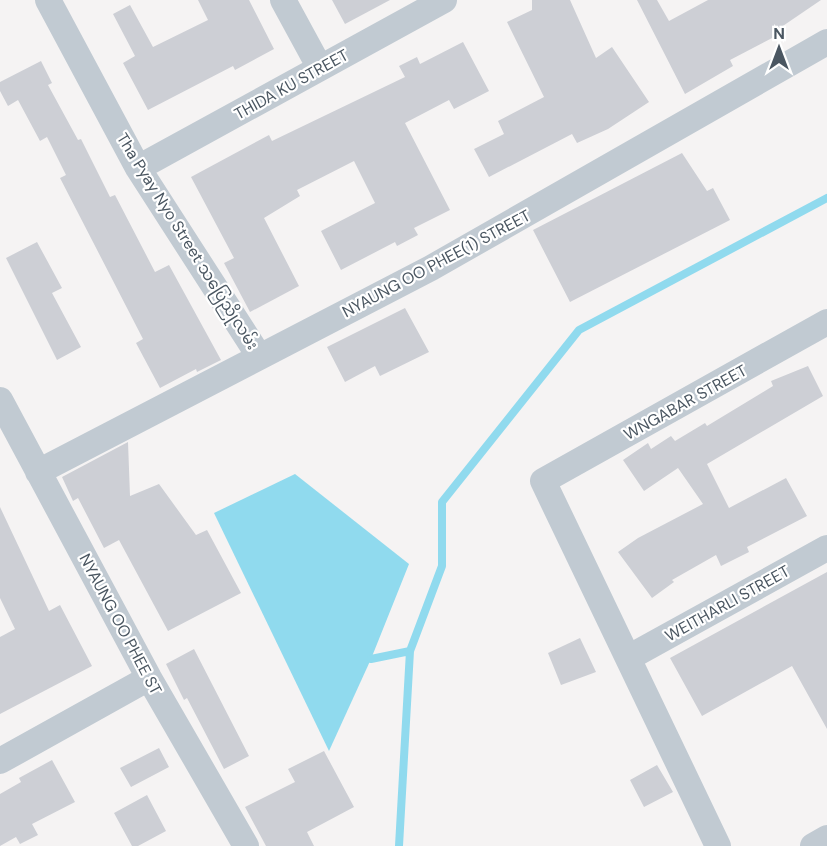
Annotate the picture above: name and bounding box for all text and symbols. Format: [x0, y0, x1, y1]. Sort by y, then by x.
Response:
north arrow [749, 18, 809, 78]
text: N [773, 23, 785, 44]
street label: THIDA KU STREET [230, 44, 352, 124]
street label: Tha Pyay Nyo Street သပြေညိုလမ်း [109, 128, 264, 355]
street label: NYAUNG OO PHEE(1) STREET [338, 205, 534, 322]
street label: WNGABAR STREET [620, 360, 751, 445]
street label: NYAUNG OO PHEE ST [74, 550, 167, 698]
street label: WEITHARLI STREET [661, 560, 793, 646]

